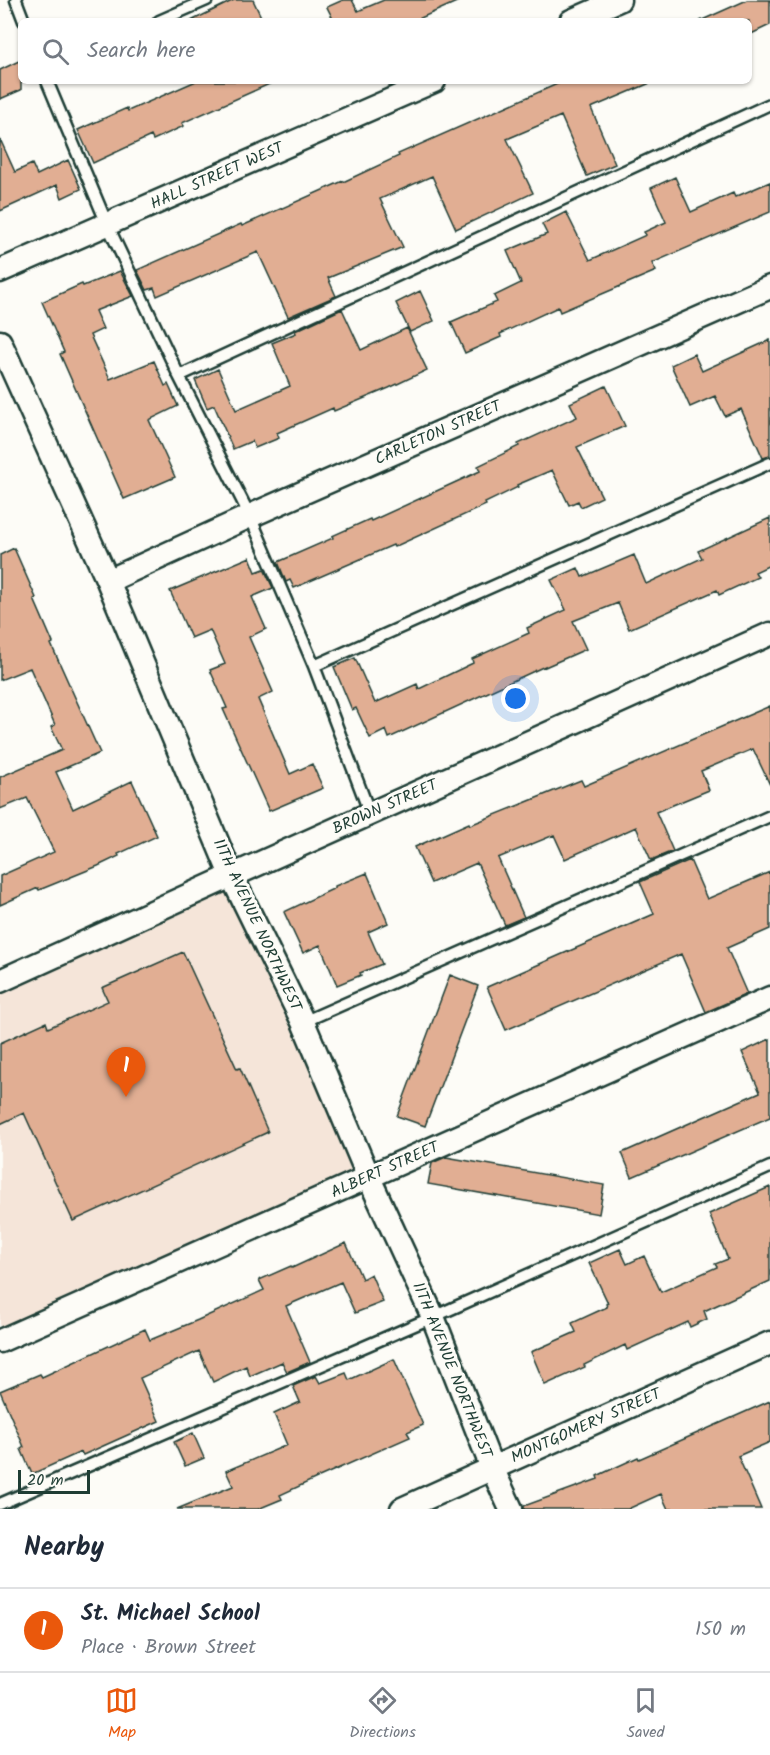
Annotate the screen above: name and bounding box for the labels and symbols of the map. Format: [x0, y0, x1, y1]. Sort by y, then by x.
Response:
street label: HALL STREET WEST [146, 135, 289, 217]
street label: CARLETON STREET [371, 393, 507, 472]
your location [501, 684, 530, 713]
street label: BROWN STREET [328, 772, 443, 841]
street label: 11TH AVENUE NORTHWEST [206, 835, 309, 1017]
pin: 1 [106, 1048, 146, 1097]
street label: ALBERT STREET [327, 1134, 444, 1205]
street label: 11TH AVENUE NORTHWEST [405, 1278, 499, 1463]
street label: MONTGOMERY STREET [507, 1381, 666, 1470]
scale bar [18, 1467, 90, 1494]

